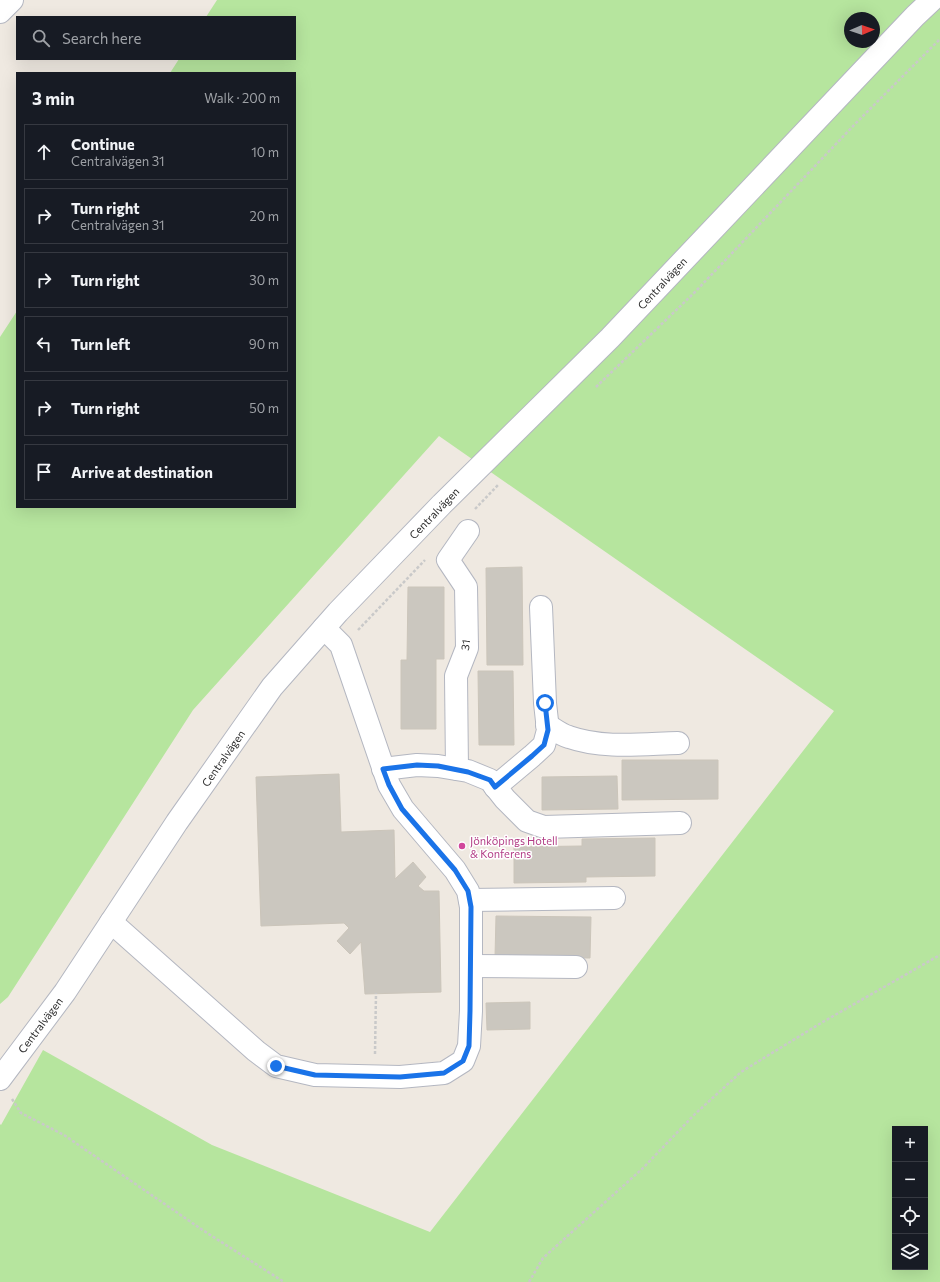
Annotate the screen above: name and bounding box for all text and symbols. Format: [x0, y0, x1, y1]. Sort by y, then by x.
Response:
north arrow [844, 12, 880, 48]
search box [16, 16, 296, 60]
icon: search [30, 27, 52, 49]
text: Search here [62, 29, 141, 47]
text: 3 min [32, 88, 75, 109]
text: Walk · 200 m [204, 90, 280, 106]
text: Continue [71, 135, 135, 153]
icon: ahead [33, 141, 55, 163]
text: 10 m [251, 144, 279, 160]
text: Centralvägen 31 [71, 153, 165, 169]
text: Turn right [71, 199, 140, 217]
icon: right [33, 205, 55, 227]
text: 20 m [250, 208, 279, 224]
text: Centralvägen 31 [71, 217, 165, 233]
street label: Centralvägen [635, 254, 689, 312]
icon: right [33, 269, 55, 291]
text: Turn right [71, 271, 140, 289]
text: 30 m [249, 272, 279, 288]
icon: left [33, 333, 55, 355]
text: Turn left [71, 335, 130, 353]
text: 90 m [249, 336, 279, 352]
icon: right [33, 397, 55, 419]
text: Turn right [71, 399, 140, 417]
text: 50 m [249, 400, 279, 416]
icon: arrive [33, 461, 55, 483]
text: Arrive at destination [71, 463, 213, 481]
street label: Centralvägen [406, 485, 462, 541]
street label: 31 [458, 639, 472, 651]
route start [536, 694, 554, 712]
street label: Centralvägen [199, 727, 247, 789]
place label: Jönköpings Hotell & Konferens [470, 834, 558, 860]
marker: Jönköpings Hotell & Konferens [457, 841, 467, 851]
street label: Centralvägen [15, 995, 65, 1055]
route end [267, 1057, 285, 1075]
map controls [892, 1126, 928, 1270]
button: + [892, 1126, 928, 1162]
button: − [892, 1162, 928, 1198]
button: locate [892, 1198, 928, 1234]
button: layers [892, 1234, 928, 1270]

